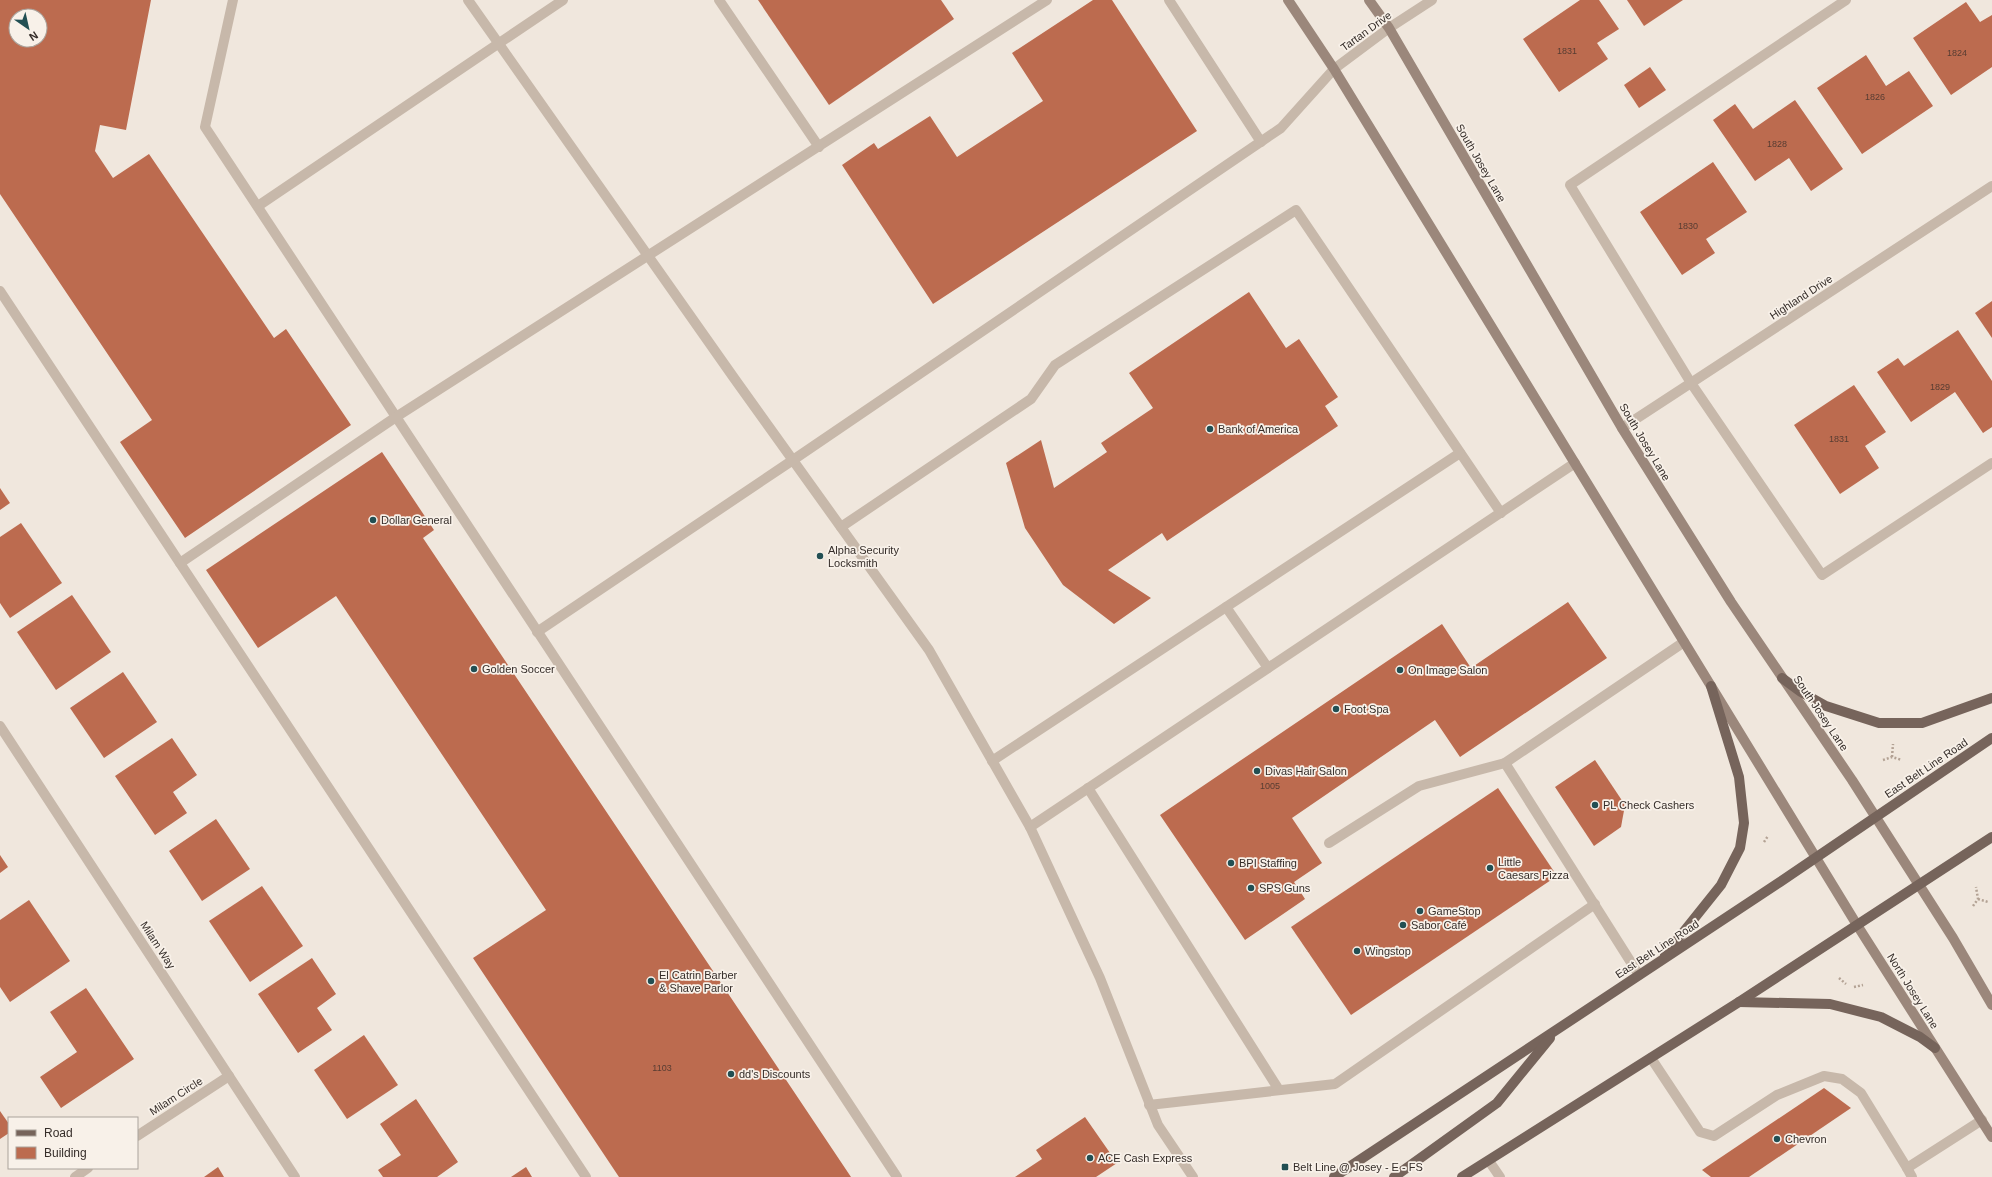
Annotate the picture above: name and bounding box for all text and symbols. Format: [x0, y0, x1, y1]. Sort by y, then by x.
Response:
north arrow [8, 8, 48, 48]
street label: Tartan Drive [1338, 9, 1394, 53]
text: N [27, 29, 40, 44]
house number: 1831 [1557, 46, 1577, 56]
house number: 1824 [1947, 48, 1967, 58]
house number: 1826 [1865, 92, 1885, 102]
street label: South Josey Lane [1454, 122, 1508, 204]
house number: 1828 [1767, 139, 1787, 149]
house number: 1830 [1678, 221, 1698, 231]
street label: Highland Drive [1767, 272, 1835, 322]
house number: 1829 [1930, 382, 1950, 392]
street label: South Josey Lane [1617, 401, 1673, 483]
place label: Bank of America [1218, 423, 1299, 435]
marker: Bank of America [1205, 424, 1215, 434]
house number: 1831 [1829, 434, 1849, 444]
place label: Dollar General [381, 514, 452, 526]
marker: Dollar General [368, 515, 378, 525]
place label: Alpha Security Locksmith [828, 544, 899, 569]
marker: Alpha Security Locksmith [815, 551, 825, 561]
place label: Golden Soccer [482, 663, 555, 675]
marker: Golden Soccer [469, 664, 479, 674]
place label: On Image Salon [1408, 664, 1488, 676]
marker: On Image Salon [1395, 665, 1405, 675]
street label: South Josey Lane [1791, 673, 1851, 753]
place label: Foot Spa [1344, 703, 1390, 715]
marker: Foot Spa [1331, 704, 1341, 714]
street label: East Belt Line Road [1882, 736, 1970, 800]
place label: Divas Hair Salon [1265, 765, 1347, 777]
marker: Divas Hair Salon [1252, 766, 1262, 776]
house number: 1005 [1260, 781, 1280, 791]
place label: PL Check Cashers [1603, 799, 1695, 811]
marker: PL Check Cashers [1590, 800, 1600, 810]
place label: Little Caesars Pizza [1498, 856, 1570, 881]
place label: BPI Staffing [1239, 857, 1297, 869]
marker: BPI Staffing [1226, 858, 1236, 868]
marker: Little Caesars Pizza [1485, 863, 1495, 873]
place label: SPS Guns [1259, 882, 1311, 894]
marker: SPS Guns [1246, 883, 1256, 893]
place label: GameStop [1428, 905, 1481, 917]
marker: GameStop [1415, 906, 1425, 916]
street label: East Belt Line Road [1613, 917, 1701, 981]
street label: Milam Way [138, 919, 178, 971]
place label: Sabor Café [1411, 919, 1467, 931]
marker: Sabor Café [1398, 920, 1408, 930]
place label: Wingstop [1365, 945, 1411, 957]
marker: Wingstop [1352, 946, 1362, 956]
street label: North Josey Lane [1885, 951, 1941, 1031]
place label: El Catrin Barber & Shave Parlor [659, 969, 738, 994]
marker: El Catrin Barber & Shave Parlor [646, 976, 656, 986]
house number: 1103 [652, 1063, 672, 1073]
place label: dd's Discounts [739, 1068, 811, 1080]
marker: dd's Discounts [726, 1069, 736, 1079]
street label: Milam Circle [147, 1074, 205, 1118]
legend [8, 1117, 138, 1169]
text: Road [44, 1126, 73, 1140]
place label: Chevron [1785, 1133, 1827, 1145]
marker: Chevron [1772, 1134, 1782, 1144]
text: Building [44, 1146, 87, 1160]
place label: ACE Cash Express [1098, 1152, 1193, 1164]
marker: ACE Cash Express [1085, 1153, 1095, 1163]
place label: Belt Line @ Josey - E - FS [1293, 1161, 1423, 1173]
marker: Belt Line @ Josey - E - FS [1280, 1162, 1290, 1172]

